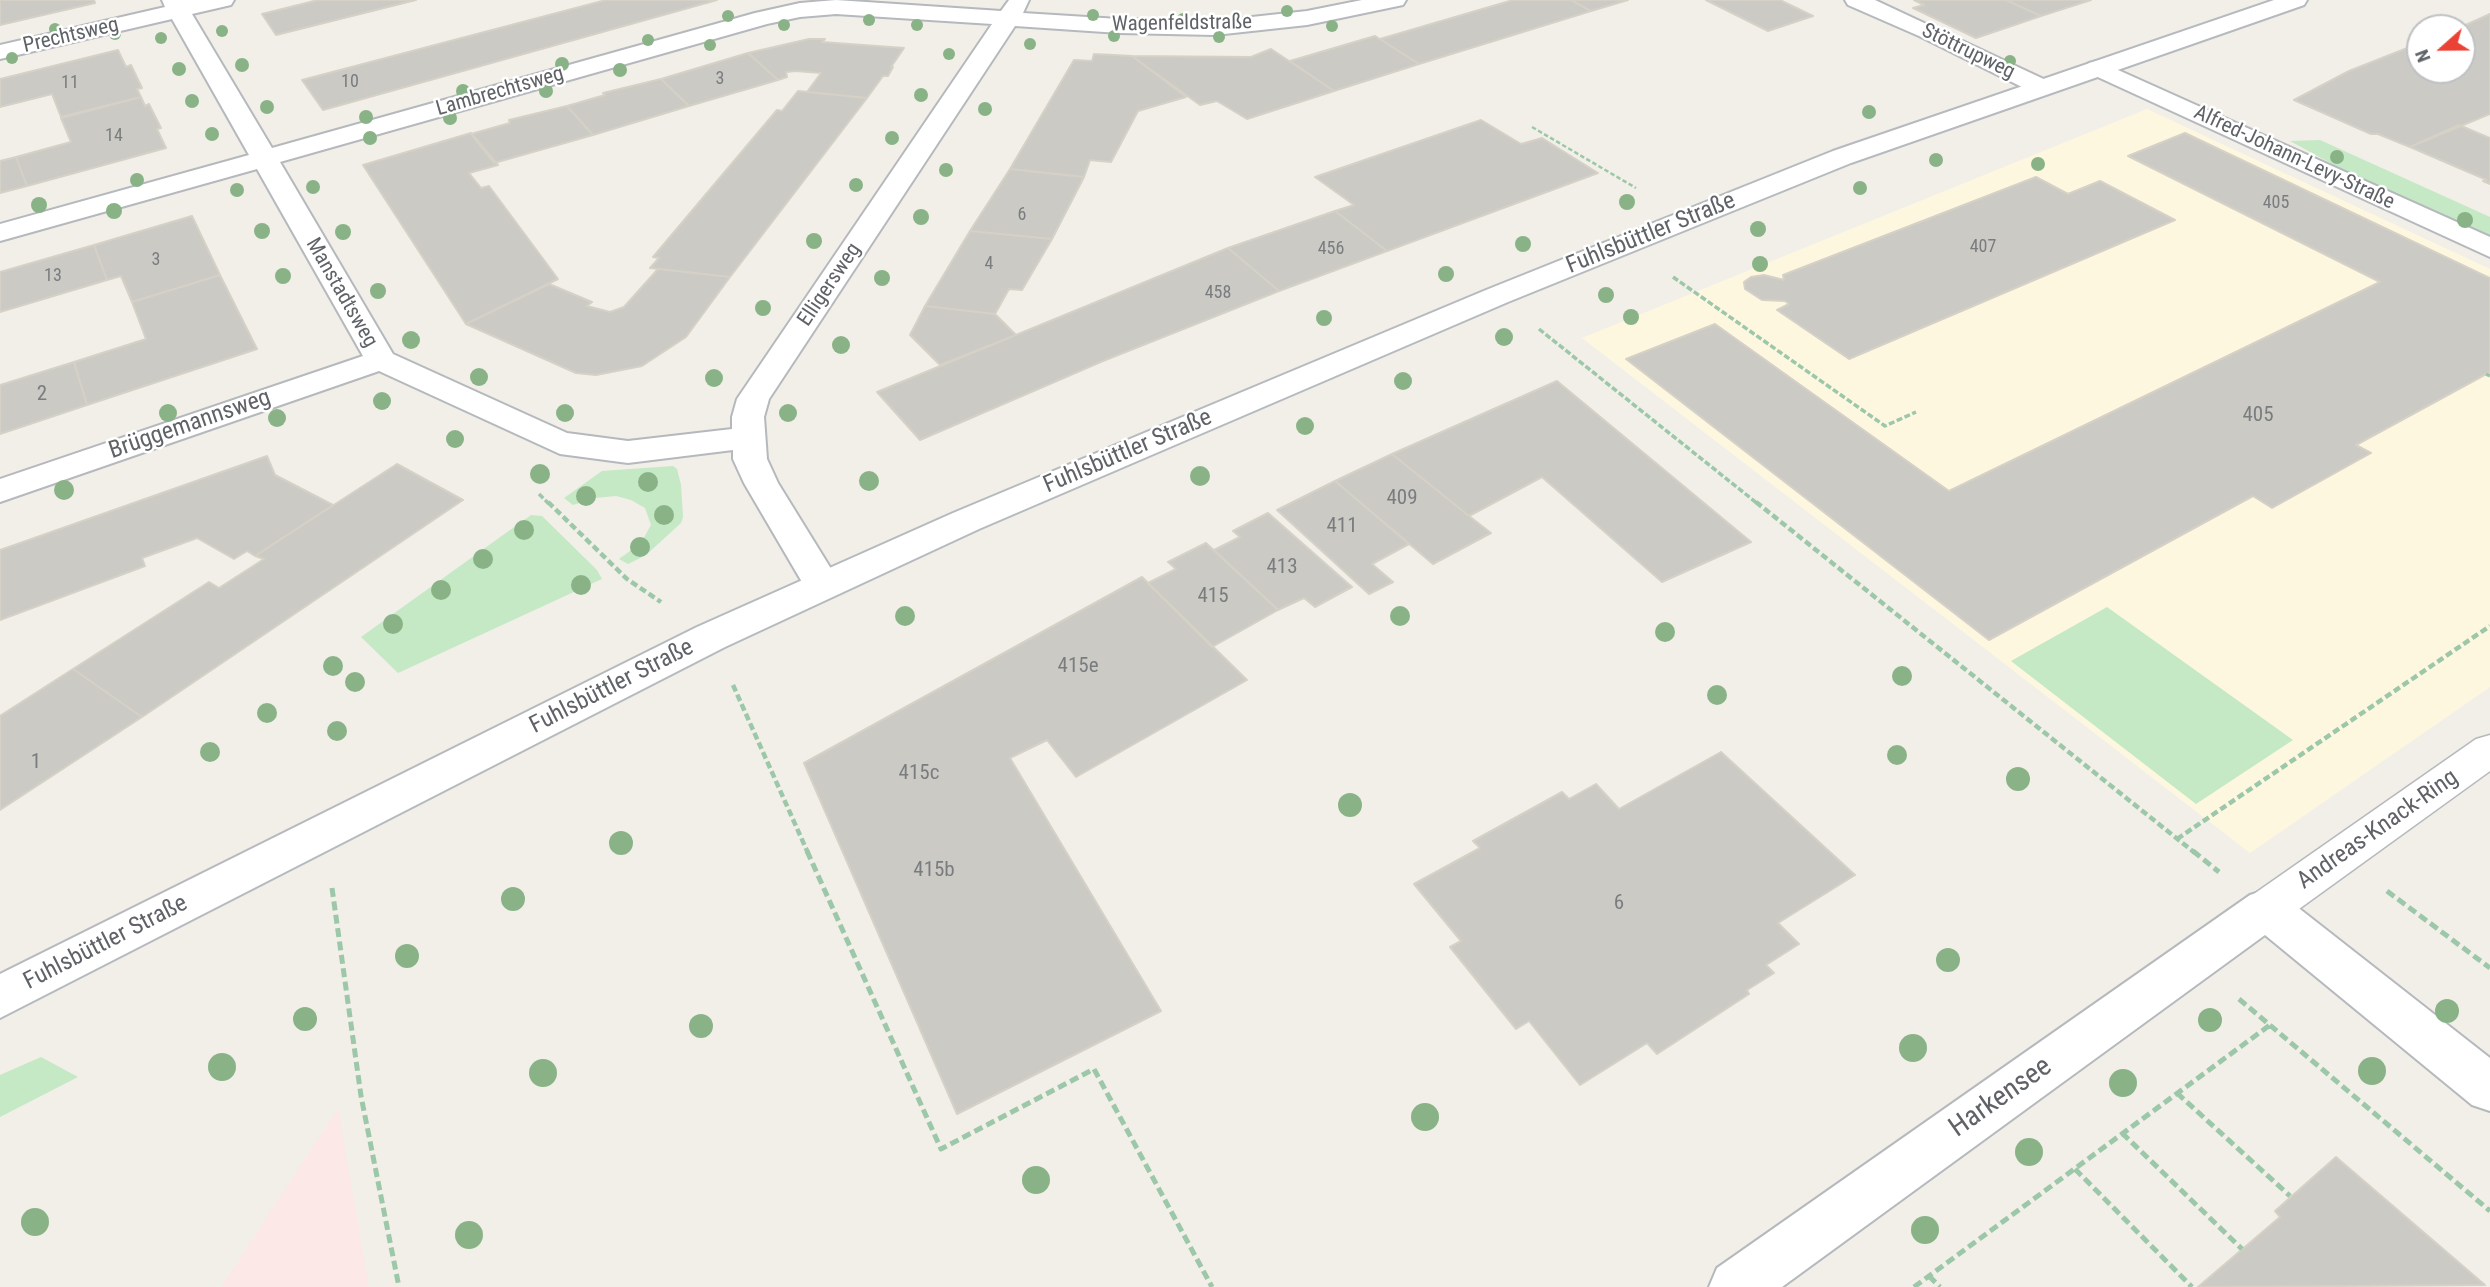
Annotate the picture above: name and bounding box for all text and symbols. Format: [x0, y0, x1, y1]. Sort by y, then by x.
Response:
street label: Wagenfeldstraße [1112, 10, 1252, 38]
street label: Prechtsweg [21, 13, 121, 59]
north arrow [2406, 14, 2476, 84]
street label: Stöttrupweg [1917, 19, 2019, 85]
text: N [2410, 46, 2436, 66]
street label: Lambrechtsweg [433, 62, 567, 122]
house number: 3 [716, 68, 724, 90]
house number: 10 [341, 71, 359, 93]
house number: 11 [61, 72, 79, 94]
street label: Alfred-Johann-Levy-Straße [2190, 100, 2398, 216]
house number: 14 [105, 125, 123, 147]
street label: Fuhlsbüttler Straße [1562, 187, 1740, 281]
house number: 405 [2263, 192, 2289, 214]
house number: 6 [1018, 204, 1026, 226]
street label: Manstadtsweg [300, 234, 382, 352]
house number: 407 [1970, 236, 1996, 258]
house number: 456 [1318, 238, 1344, 260]
street label: Elligersweg [793, 239, 867, 331]
house number: 3 [152, 249, 160, 271]
house number: 4 [985, 253, 993, 275]
house number: 13 [44, 265, 62, 287]
house number: 458 [1205, 282, 1231, 304]
house number: 2 [37, 382, 47, 408]
street label: Brüggemannsweg [105, 384, 275, 466]
house number: 405 [2242, 403, 2274, 429]
street label: Fuhlsbüttler Straße [1040, 404, 1216, 500]
house number: 409 [1386, 486, 1418, 512]
house number: 411 [1326, 514, 1358, 540]
house number: 413 [1266, 555, 1298, 581]
house number: 415 [1197, 584, 1229, 610]
street label: Fuhlsbüttler Straße [525, 633, 699, 741]
house number: 415e [1058, 654, 1098, 680]
house number: 1 [31, 750, 41, 776]
house number: 415c [899, 761, 939, 787]
street label: Andreas-Knack-Ring [2292, 764, 2464, 896]
house number: 415b [913, 858, 955, 884]
street label: Fuhlsbüttler Straße [19, 889, 193, 997]
house number: 6 [1614, 891, 1624, 917]
street label: Harkensee [1943, 1051, 2059, 1145]

